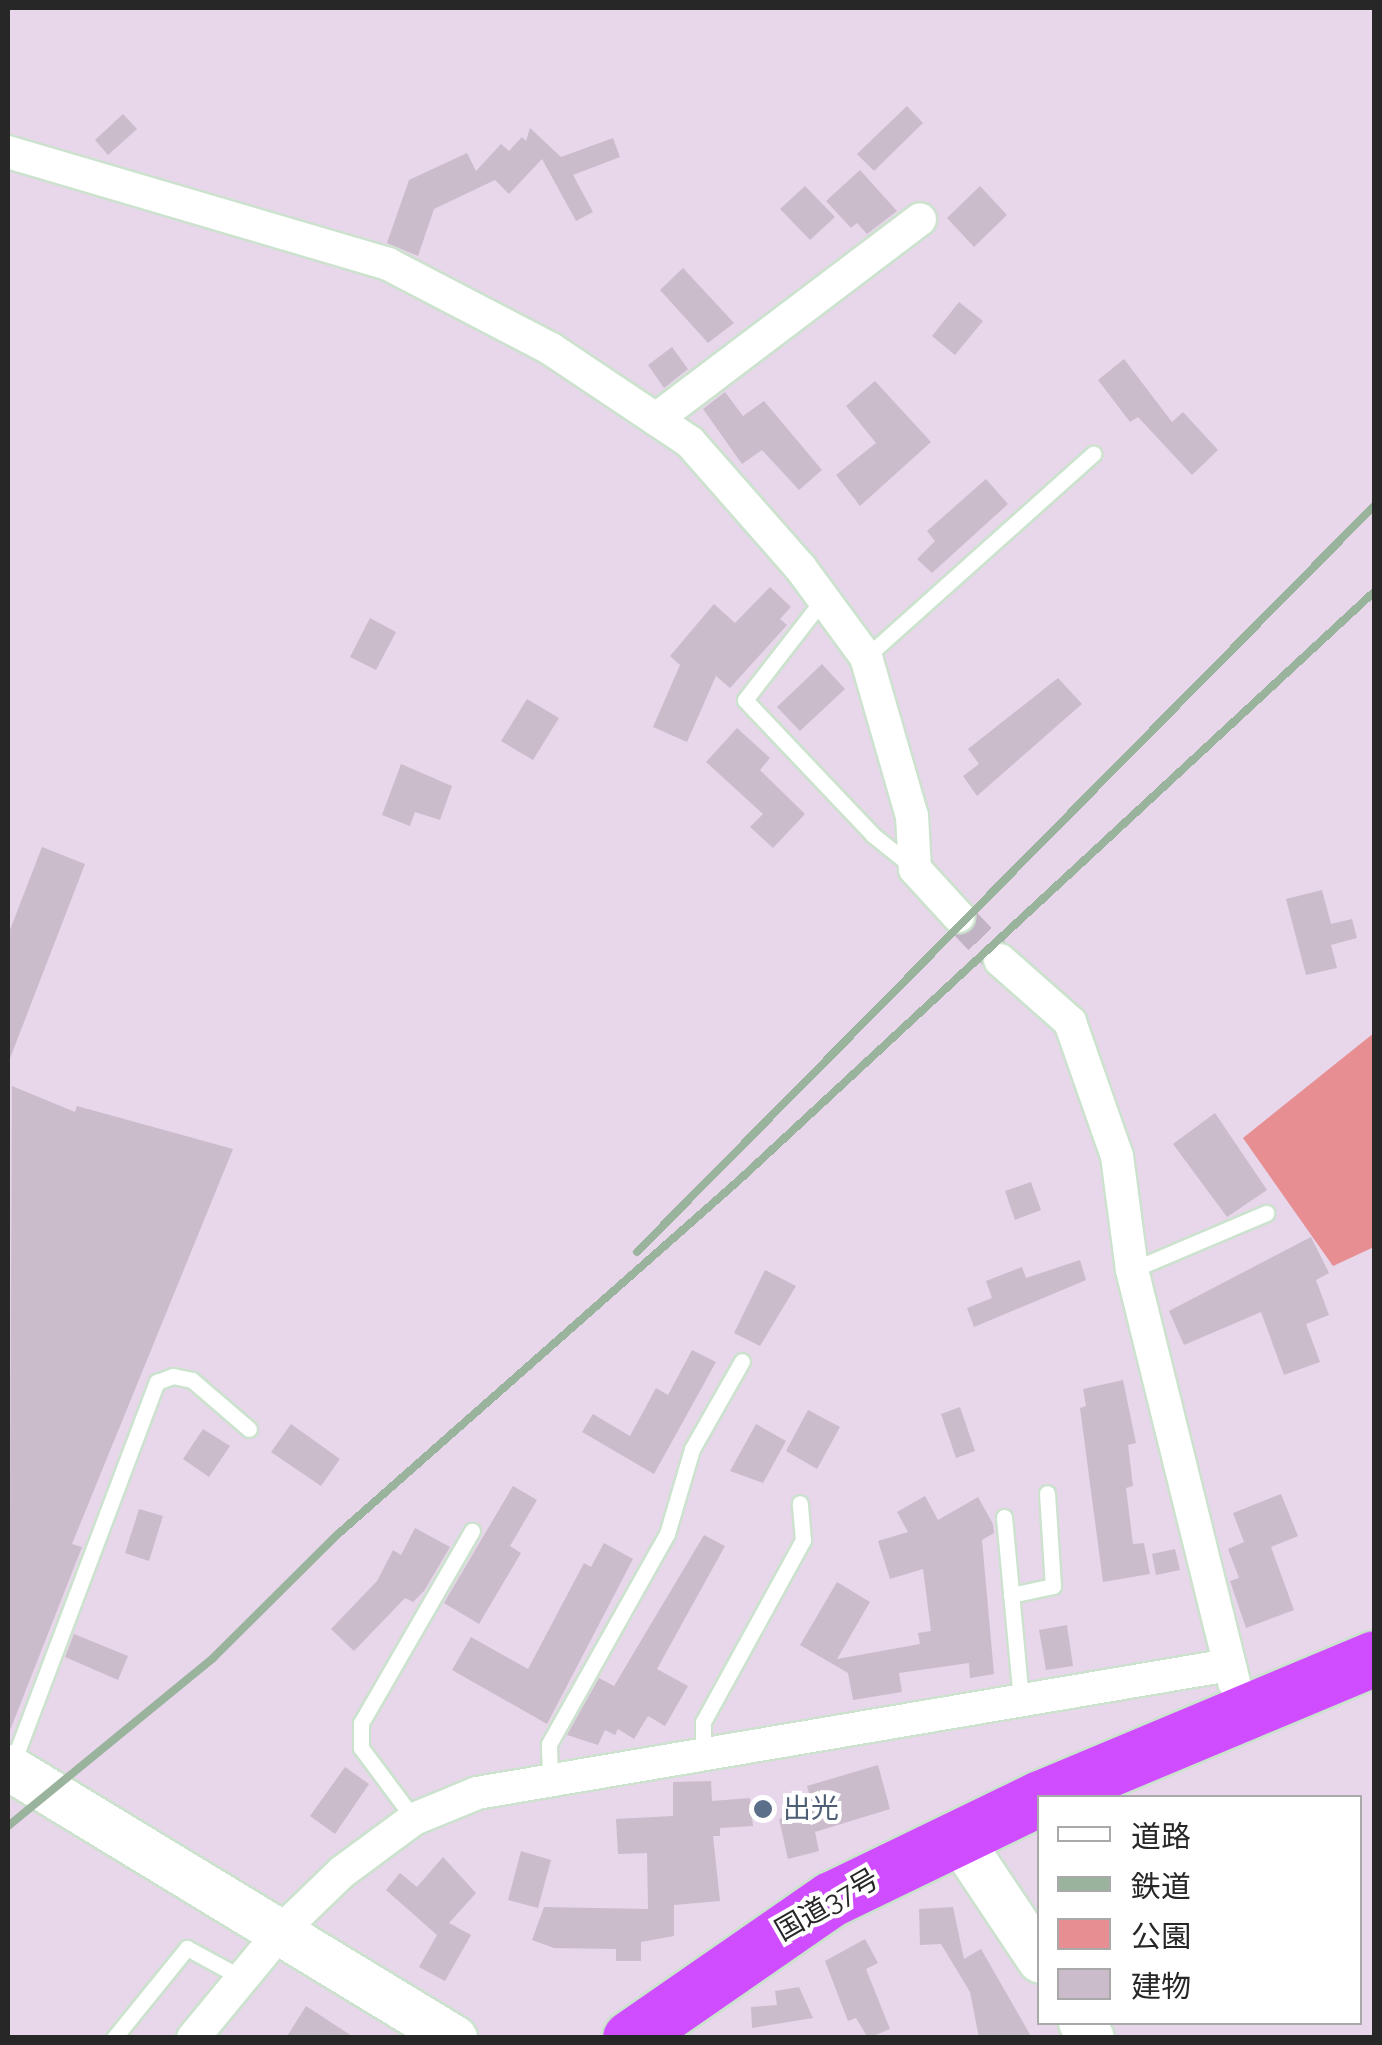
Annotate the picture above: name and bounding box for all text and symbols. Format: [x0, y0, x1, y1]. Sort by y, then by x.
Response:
place label: 出光 [783, 1792, 839, 1826]
legend [1037, 1795, 1362, 2025]
marker: 出光 [752, 1798, 774, 1820]
text: 道路 [1131, 1819, 1191, 1854]
street label: 国道37号 [769, 1862, 885, 1948]
text: 鉄道 [1131, 1869, 1191, 1904]
text: 公園 [1131, 1919, 1191, 1954]
text: 建物 [1131, 1969, 1191, 2004]

